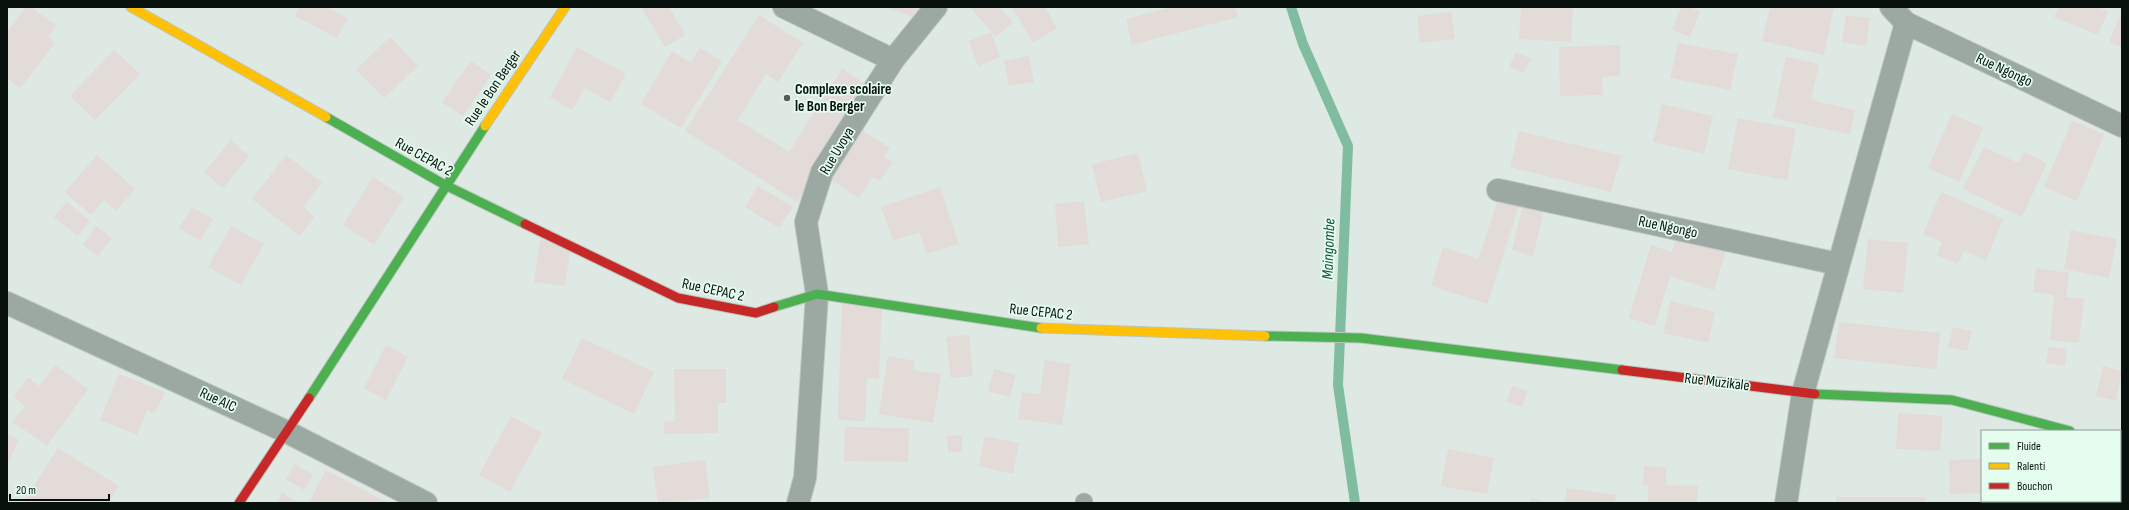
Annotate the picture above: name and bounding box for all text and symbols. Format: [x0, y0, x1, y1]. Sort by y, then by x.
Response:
street label: Rue le Bon Berger [461, 46, 526, 130]
street label: Rue Ngongo [1973, 49, 2035, 91]
place label: Complexe scolaire le Bon Berger [795, 80, 891, 116]
marker: Complexe scolaire le Bon Berger [782, 93, 792, 103]
street label: Rue Uvoya [815, 124, 859, 178]
street label: Rue CEPAC 2 [392, 133, 456, 181]
street label: Rue Ngongo [1637, 211, 1699, 243]
water label: Maingombe [1318, 218, 1340, 280]
street label: Rue CEPAC 2 [680, 274, 746, 306]
street label: Rue CEPAC 2 [1009, 299, 1073, 325]
street label: Rue Muzikale [1683, 369, 1751, 395]
street label: Rue AIC [197, 383, 239, 417]
legend [1981, 430, 2121, 502]
text: Fluide [2017, 439, 2041, 454]
text: Ralenti [2017, 459, 2045, 474]
scale bar [10, 476, 109, 502]
text: Bouchon [2017, 479, 2052, 494]
text: 20 m [16, 483, 36, 498]

